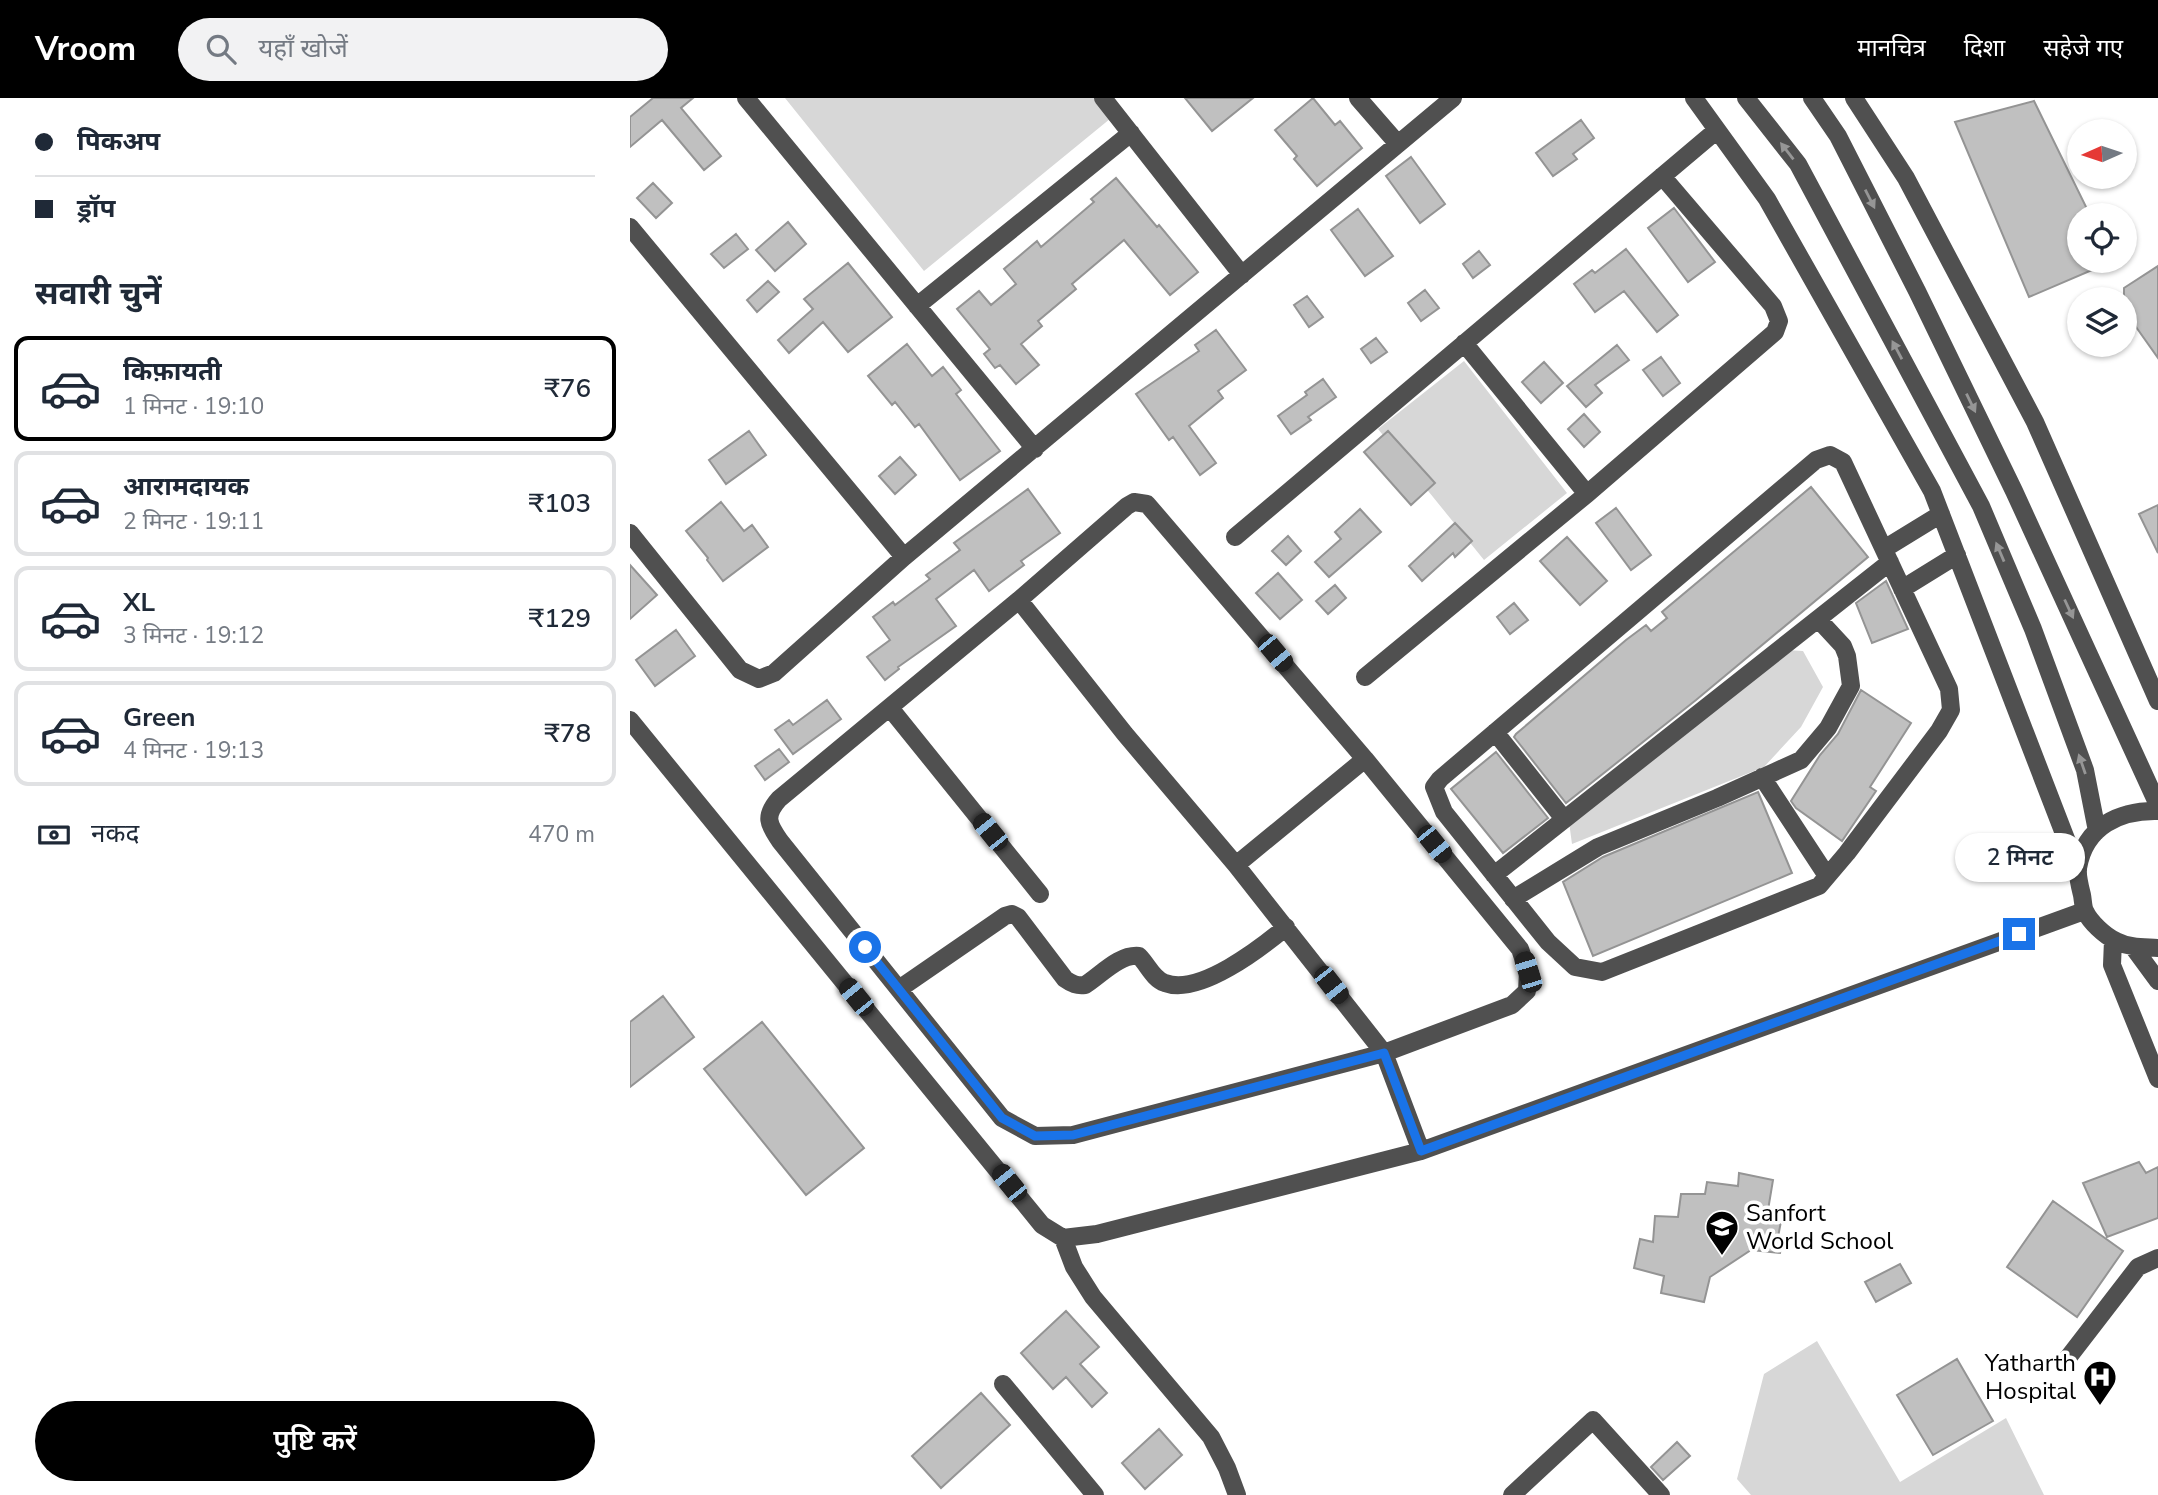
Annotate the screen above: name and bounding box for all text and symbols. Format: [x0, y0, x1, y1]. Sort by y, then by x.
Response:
search box [178, 18, 668, 81]
text: Vroom [35, 27, 136, 72]
icon: search [202, 30, 240, 68]
text: यहाँ खोजें [258, 31, 348, 66]
text: मानचित्र [1857, 32, 1926, 64]
text: दिशा [1964, 32, 2005, 64]
text: सहेजे गए [2043, 32, 2123, 64]
north arrow [2067, 119, 2137, 189]
map controls [2067, 119, 2137, 357]
text: पिकअप [77, 124, 160, 159]
one-way arrow [1780, 142, 1795, 160]
one-way arrow [1865, 189, 1876, 209]
text: ड्रॉप [77, 191, 115, 226]
button: locate [2067, 203, 2137, 273]
text: सवारी चुनें [35, 272, 161, 315]
button: layers [2067, 287, 2137, 357]
one-way arrow [1891, 340, 1902, 360]
text: किफ़ायती [123, 354, 222, 389]
icon: car [39, 357, 102, 420]
text: ₹76 [544, 371, 591, 406]
text: 1 मिनट · 19:10 [123, 391, 264, 422]
one-way arrow [1966, 393, 1977, 413]
text: आरामदायक [123, 469, 249, 504]
icon: car [39, 472, 102, 535]
text: ₹103 [529, 486, 591, 521]
text: 2 मिनट · 19:11 [123, 506, 264, 537]
one-way arrow [1994, 542, 2006, 562]
text: XL [123, 585, 155, 620]
icon: car [39, 587, 102, 650]
one-way arrow [2064, 598, 2075, 619]
text: ₹129 [529, 601, 591, 636]
text: 3 मिनट · 19:12 [123, 620, 264, 651]
car [1254, 630, 1297, 676]
text: Green [123, 700, 196, 735]
icon: car [39, 702, 102, 765]
text: ₹78 [544, 716, 591, 751]
text: 4 मिनट · 19:13 [123, 735, 264, 766]
one-way arrow [2076, 754, 2087, 775]
car [969, 809, 1012, 855]
icon: cash [35, 816, 73, 854]
text: नकद [91, 816, 139, 851]
text: 470 m [528, 819, 595, 850]
car [1413, 821, 1456, 867]
callout: 2 मिनट [1954, 832, 2084, 882]
text: 2 मिनट [1987, 842, 2053, 873]
route end [2003, 918, 2035, 950]
route start [849, 931, 881, 963]
car [1512, 949, 1545, 995]
car [1310, 962, 1353, 1008]
car [835, 974, 878, 1020]
car [988, 1160, 1031, 1206]
place label: Sanfort World School [1746, 1197, 1893, 1257]
school or university icon: Sanfort World School [1703, 1208, 1741, 1257]
place label: Yatharth Hospital [1984, 1347, 2076, 1407]
hospital icon: Yatharth Hospital [2081, 1358, 2119, 1407]
button: पुष्टि करें [35, 1401, 595, 1481]

